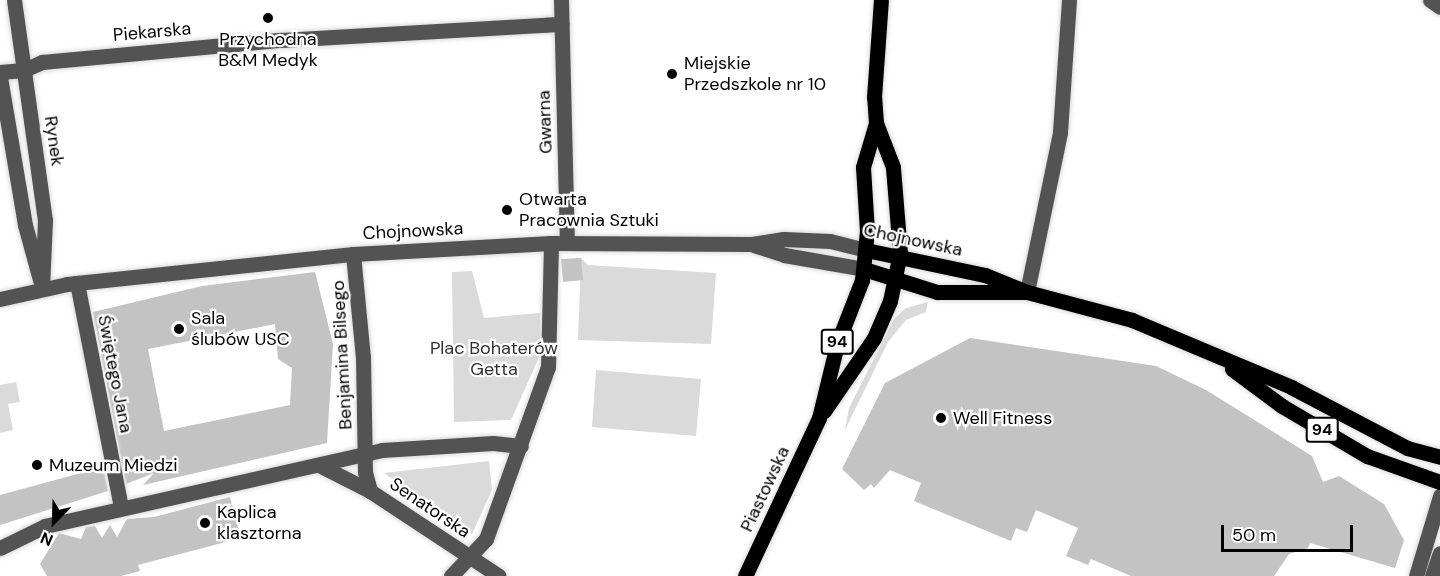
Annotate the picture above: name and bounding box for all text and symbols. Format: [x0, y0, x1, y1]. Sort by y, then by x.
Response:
marker: Przychodna B&M Medyk [259, 9, 277, 27]
street label: Piekarska [112, 18, 192, 46]
place label: Przychodna B&M Medyk [218, 29, 318, 72]
place label: Miejskie Przedszkole nr 10 [684, 53, 826, 96]
marker: Miejskie Przedszkole nr 10 [665, 67, 679, 81]
street label: Gwarna [533, 90, 557, 154]
street label: Rynek [40, 115, 68, 167]
place label: Otwarta Pracownia Sztuki [519, 189, 659, 232]
marker: Otwarta Pracownia Sztuki [500, 203, 514, 217]
street label: Chojnowska [362, 218, 464, 244]
street label: Chojnowska [862, 219, 964, 261]
street label: Benjamina Bilsego [327, 280, 357, 430]
place label: Sala ślubów USC [191, 308, 290, 350]
street label: Świętego Jana [93, 313, 137, 435]
marker: Sala ślubów USC [172, 322, 186, 336]
road number: 94 [820, 329, 854, 355]
park label: Plac Bohaterów Getta [430, 338, 558, 380]
place label: Well Fitness [953, 407, 1052, 429]
marker: Well Fitness [934, 411, 948, 425]
road number: 94 [1306, 417, 1338, 443]
street label: Piastowska [736, 443, 794, 535]
place label: Muzeum Miedzi [49, 454, 178, 476]
marker: Muzeum Miedzi [30, 458, 44, 472]
street label: Senatorska [386, 473, 474, 543]
north arrow [24, 492, 84, 552]
place label: Kaplica klasztorna [217, 502, 301, 544]
scale bar [1224, 513, 1356, 551]
marker: Kaplica klasztorna [198, 516, 212, 530]
text: 50 m [1232, 523, 1276, 547]
text: N [37, 527, 56, 551]

